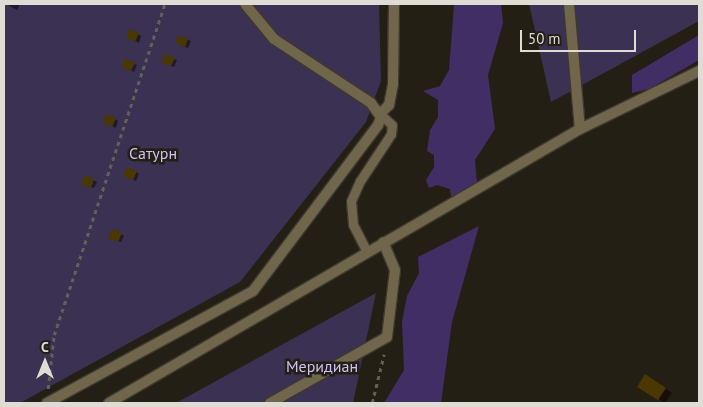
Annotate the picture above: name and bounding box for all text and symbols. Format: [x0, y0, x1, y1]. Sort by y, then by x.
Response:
scale bar [523, 20, 639, 52]
text: 50 m [528, 29, 561, 48]
park label: Сатурн [129, 143, 177, 163]
north arrow [20, 337, 70, 387]
text: С [41, 338, 49, 356]
park label: Меридиан [286, 356, 358, 376]

